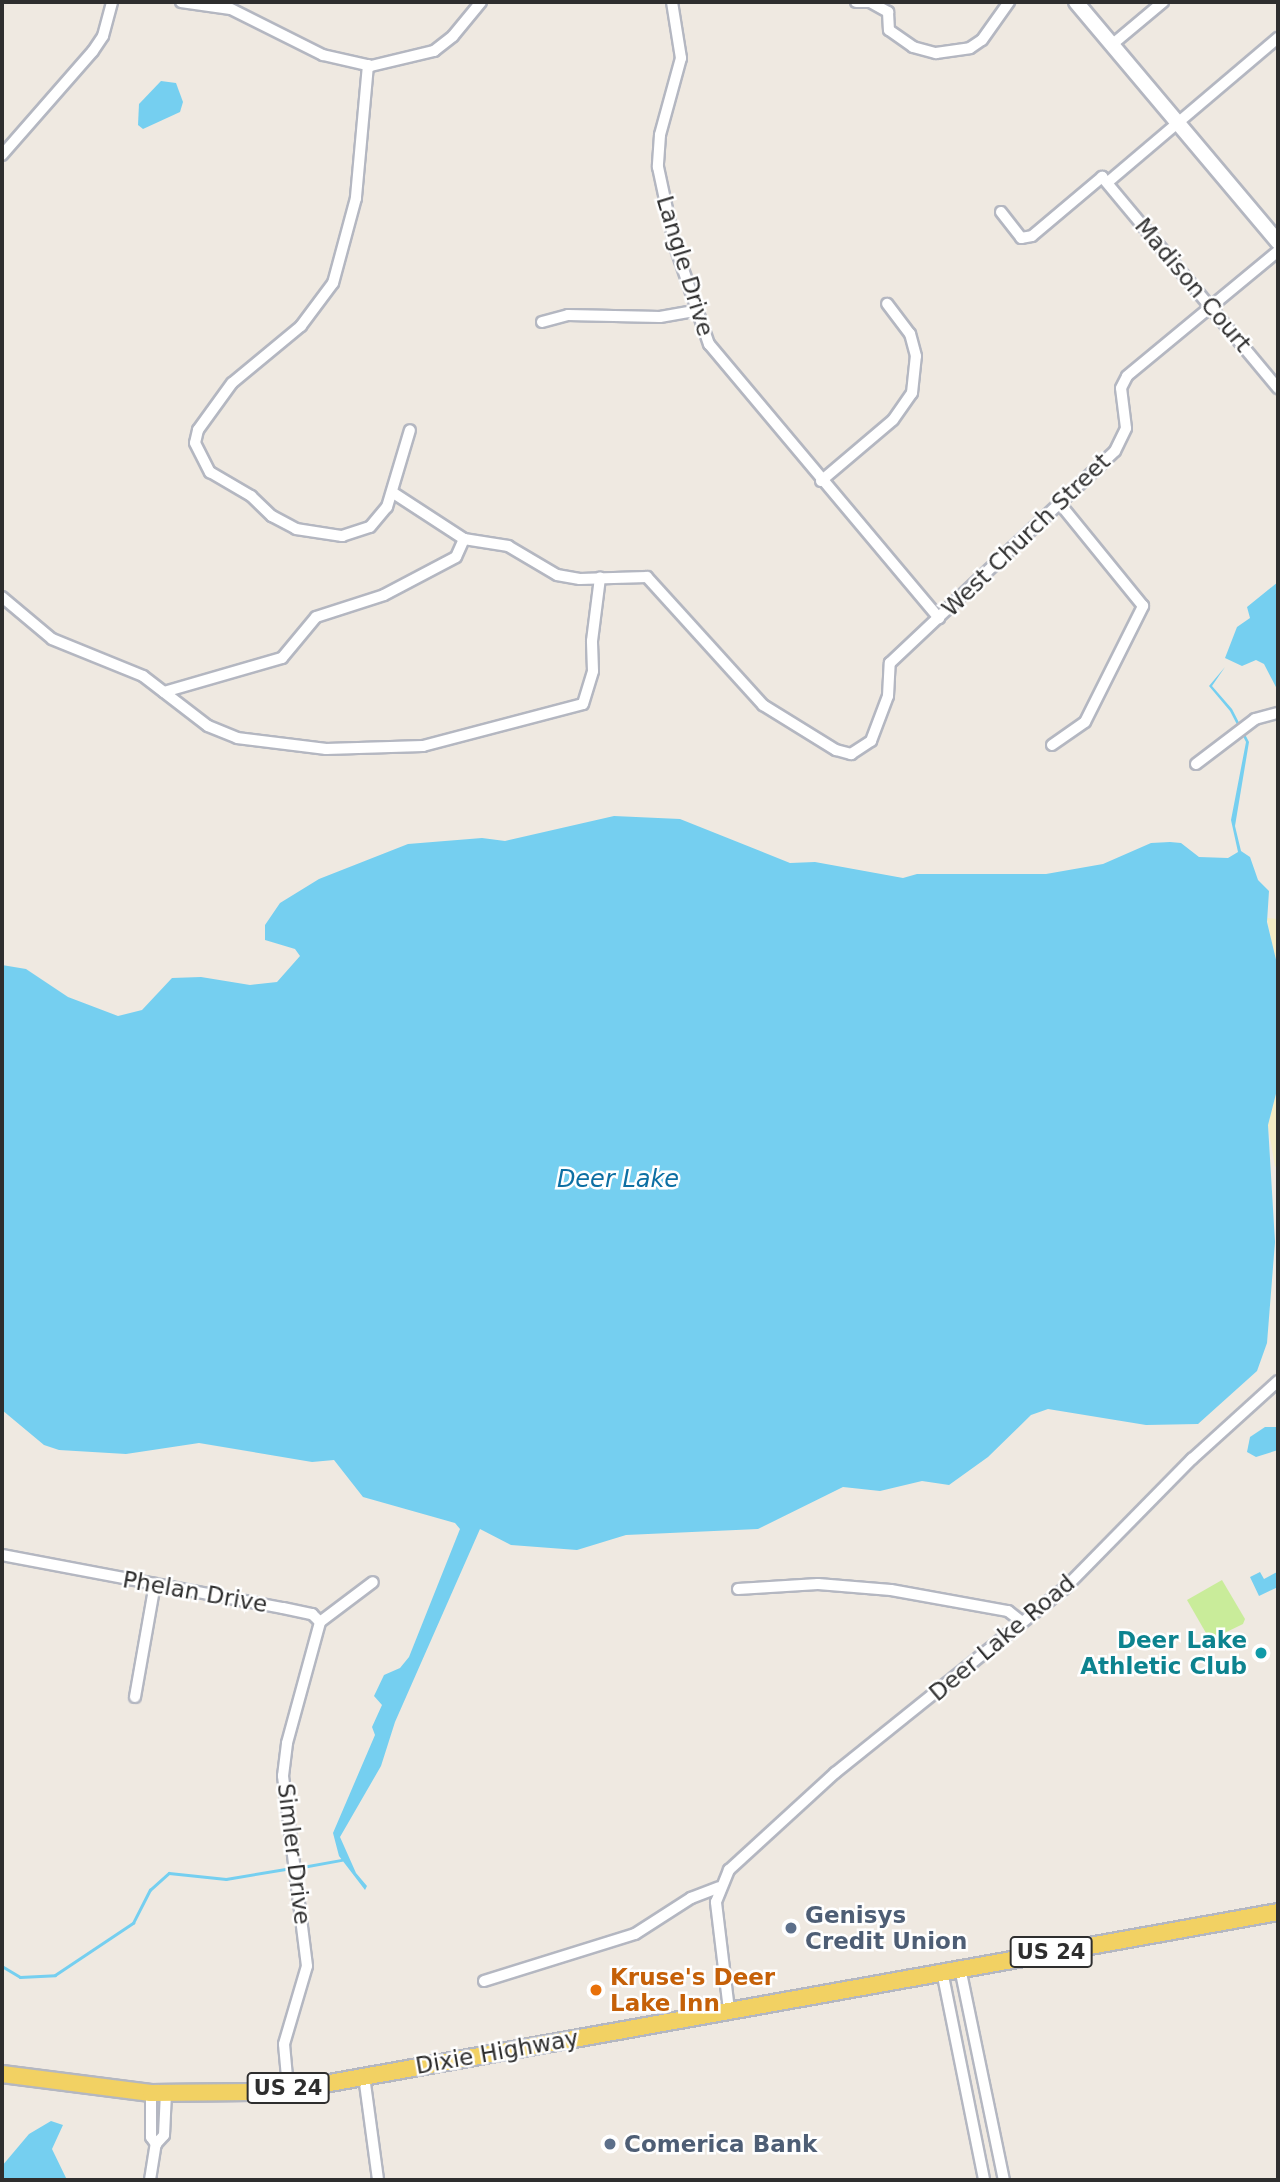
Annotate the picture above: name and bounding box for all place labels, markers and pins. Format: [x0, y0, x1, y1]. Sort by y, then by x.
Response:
place label: Deer Lake Athletic Club [1080, 1626, 1247, 1680]
marker: Deer Lake Athletic Club [1253, 1645, 1269, 1661]
place label: Genisys Credit Union [805, 1901, 967, 1955]
marker: Genisys Credit Union [783, 1920, 799, 1936]
place label: Kruse's Deer Lake Inn [610, 1963, 775, 2017]
marker: Kruse's Deer Lake Inn [588, 1982, 604, 1998]
place label: Comerica Bank [624, 2130, 817, 2158]
marker: Comerica Bank [602, 2136, 618, 2152]

